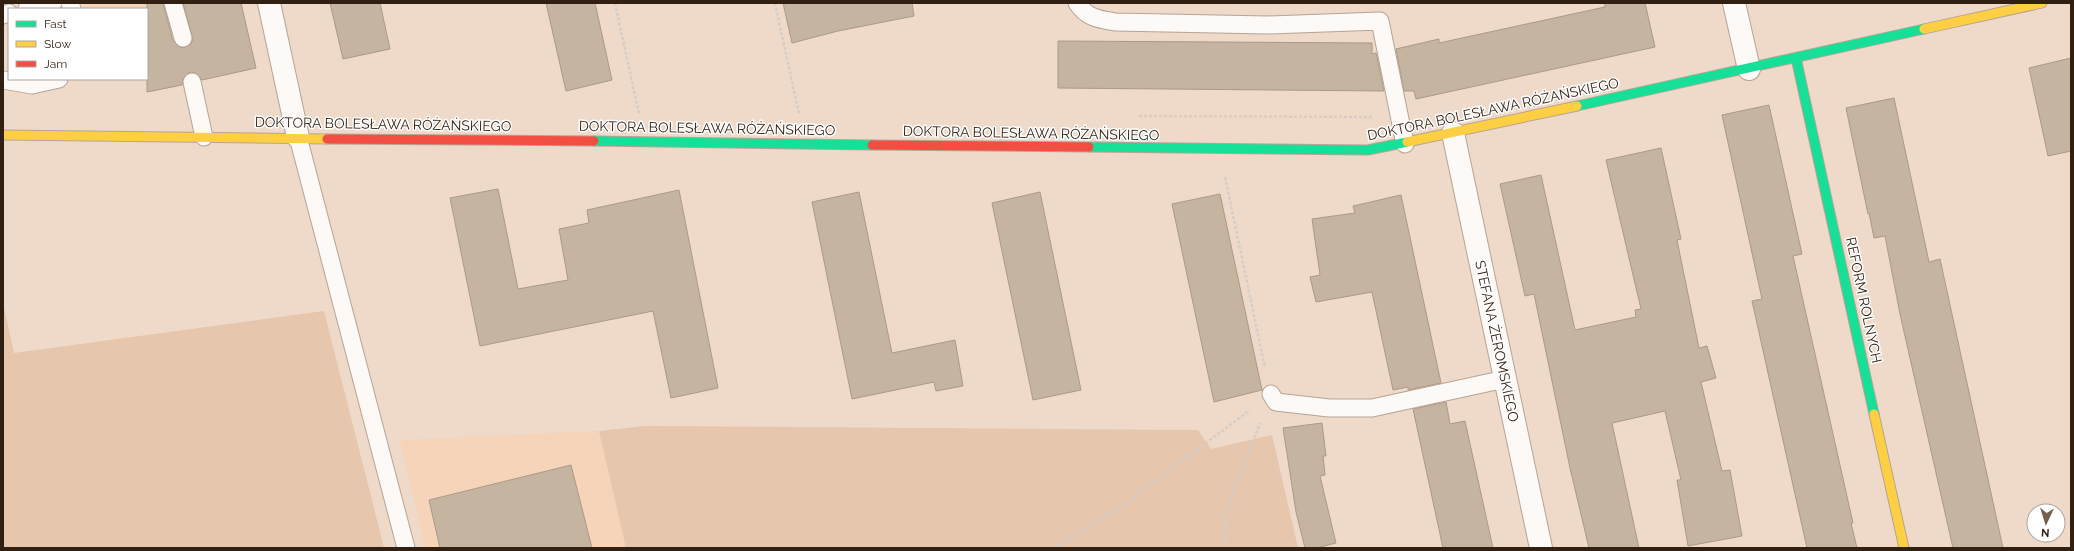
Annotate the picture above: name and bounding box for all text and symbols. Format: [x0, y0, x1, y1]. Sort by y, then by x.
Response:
legend [8, 8, 148, 80]
text: Fast [44, 17, 67, 31]
text: Slow [44, 37, 71, 51]
text: Jam [44, 57, 67, 71]
street label: DOKTORA BOLESŁAWA RÓŻAŃSKIEGO [1365, 73, 1620, 143]
street label: DOKTORA BOLESŁAWA RÓŻAŃSKIEGO [255, 112, 511, 134]
street label: DOKTORA BOLESŁAWA RÓŻAŃSKIEGO [579, 116, 835, 138]
street label: DOKTORA BOLESŁAWA RÓŻAŃSKIEGO [903, 121, 1159, 143]
street label: REFORM ROLNYCH [1843, 236, 1885, 364]
street label: STEFANA ŻEROMSKIEGO [1472, 258, 1524, 423]
north arrow [2026, 503, 2066, 543]
text: N [2041, 526, 2050, 539]

